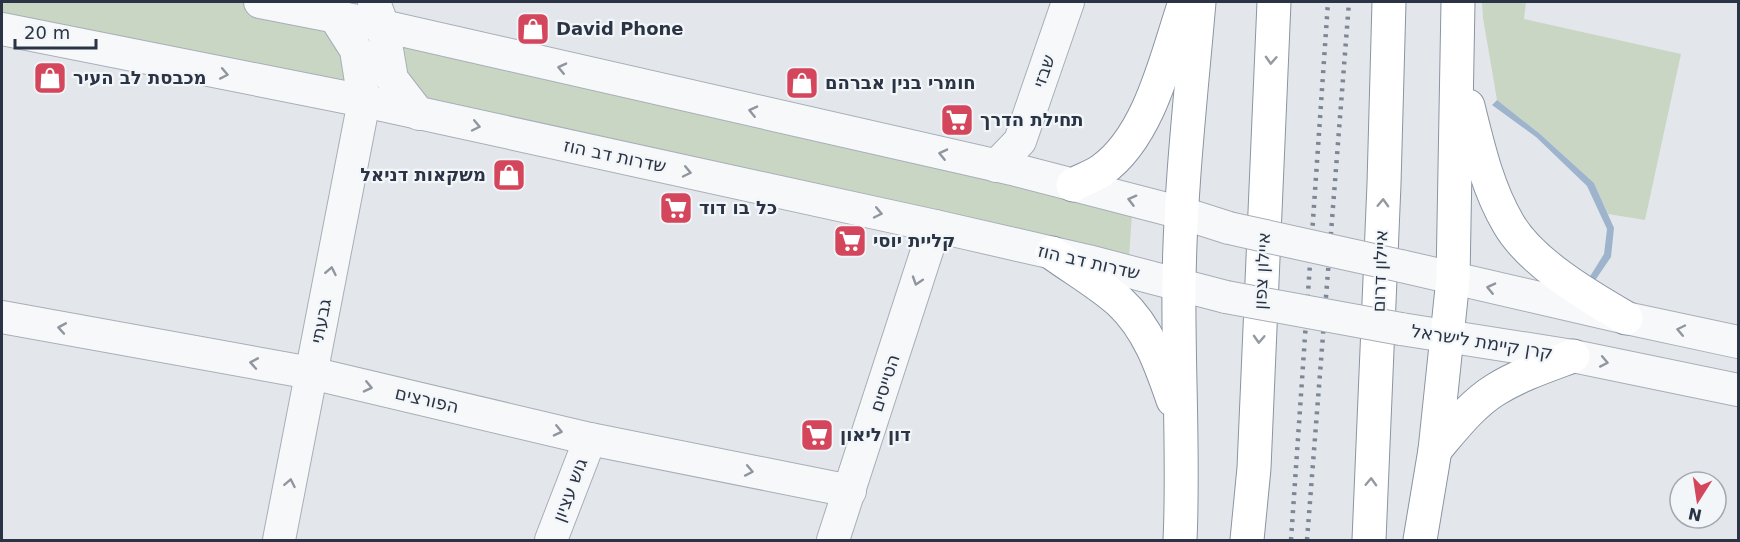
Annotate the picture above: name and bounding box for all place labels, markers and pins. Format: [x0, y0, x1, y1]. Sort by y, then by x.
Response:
shop icon: David Phone [515, 11, 551, 47]
place label: David Phone [556, 18, 684, 39]
shop icon: מכבסת לב העיר [32, 60, 68, 96]
shop icon: חומרי בנין אברהם [784, 65, 820, 101]
place label: מכבסת לב העיר [73, 67, 207, 88]
place label: חומרי בנין אברהם [825, 72, 976, 93]
supermarket icon: תחילת הדרך [939, 102, 975, 138]
place label: תחילת הדרך [980, 109, 1084, 130]
shop icon: משקאות דניאל [491, 157, 527, 193]
place label: משקאות דניאל [360, 164, 486, 185]
supermarket icon: כל בו דוד [658, 190, 694, 226]
place label: כל בו דוד [699, 197, 777, 218]
supermarket icon: קליית יוסי [832, 223, 868, 259]
place label: קליית יוסי [873, 230, 955, 251]
supermarket icon: דון ליאון [799, 417, 835, 453]
place label: דון ליאון [840, 424, 911, 445]

